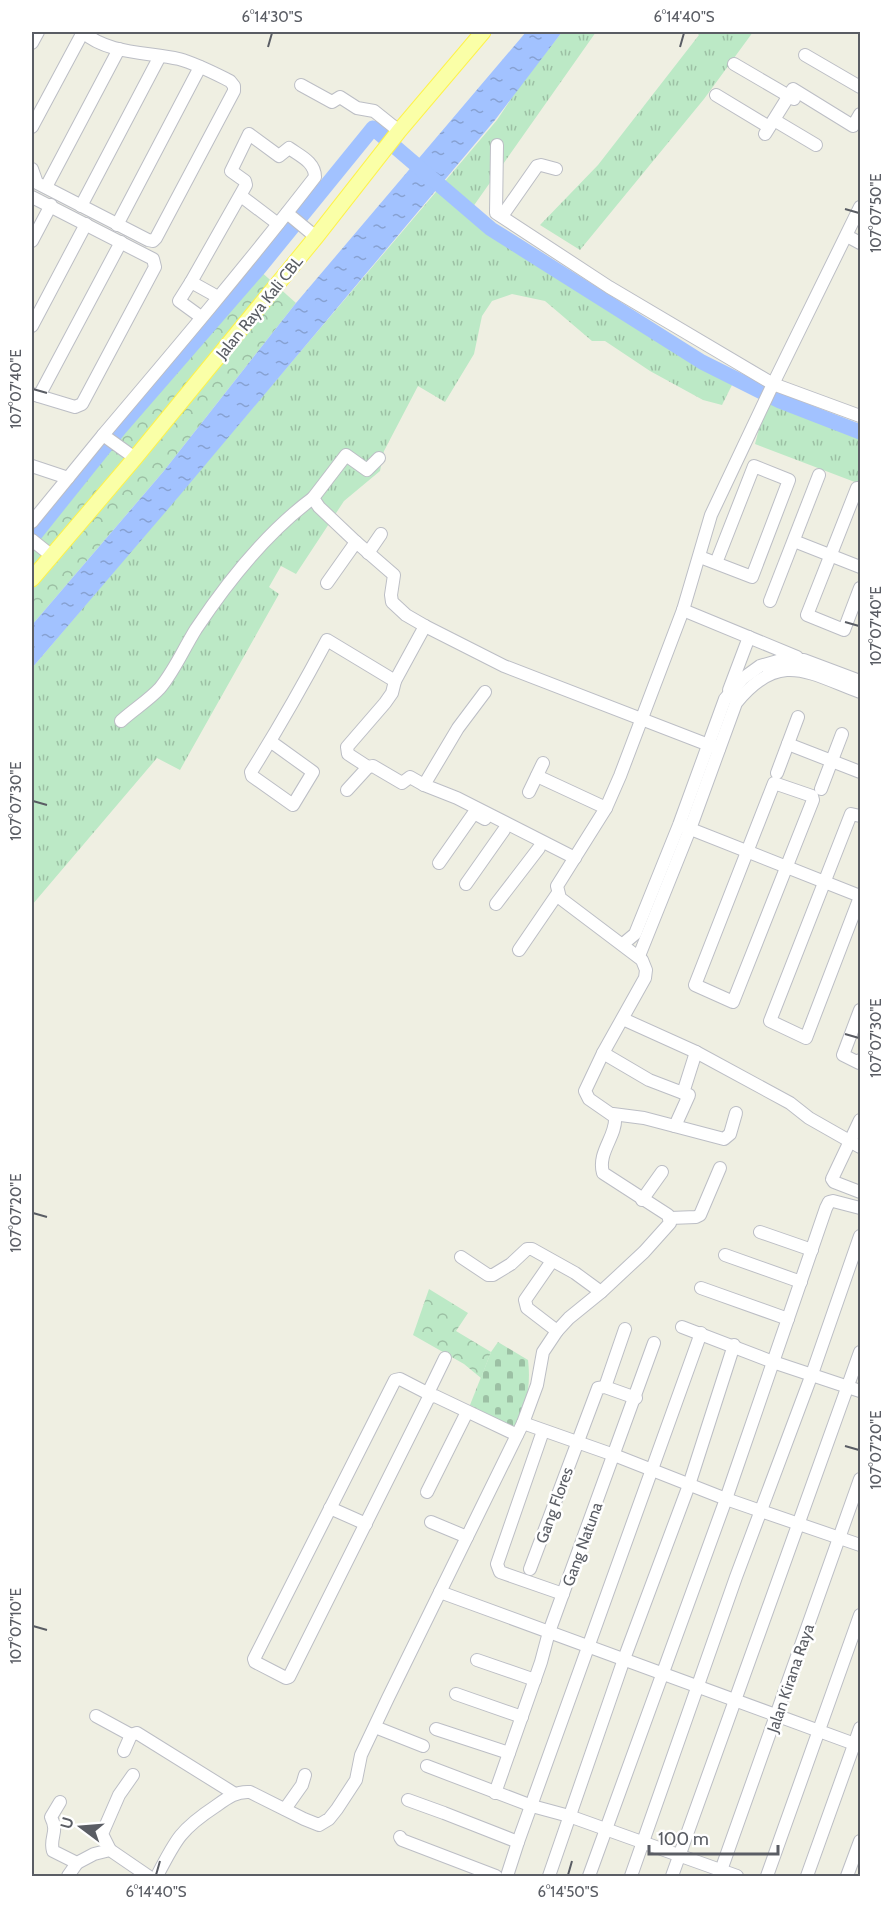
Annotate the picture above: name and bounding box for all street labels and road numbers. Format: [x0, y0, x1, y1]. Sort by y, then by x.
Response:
street label: Jalan Raya Kali CBL [212, 252, 307, 363]
street label: Gang Flores [532, 1464, 577, 1546]
street label: Gang Natuna [558, 1499, 607, 1589]
street label: Jalan Kirana Raya [763, 1621, 818, 1736]

